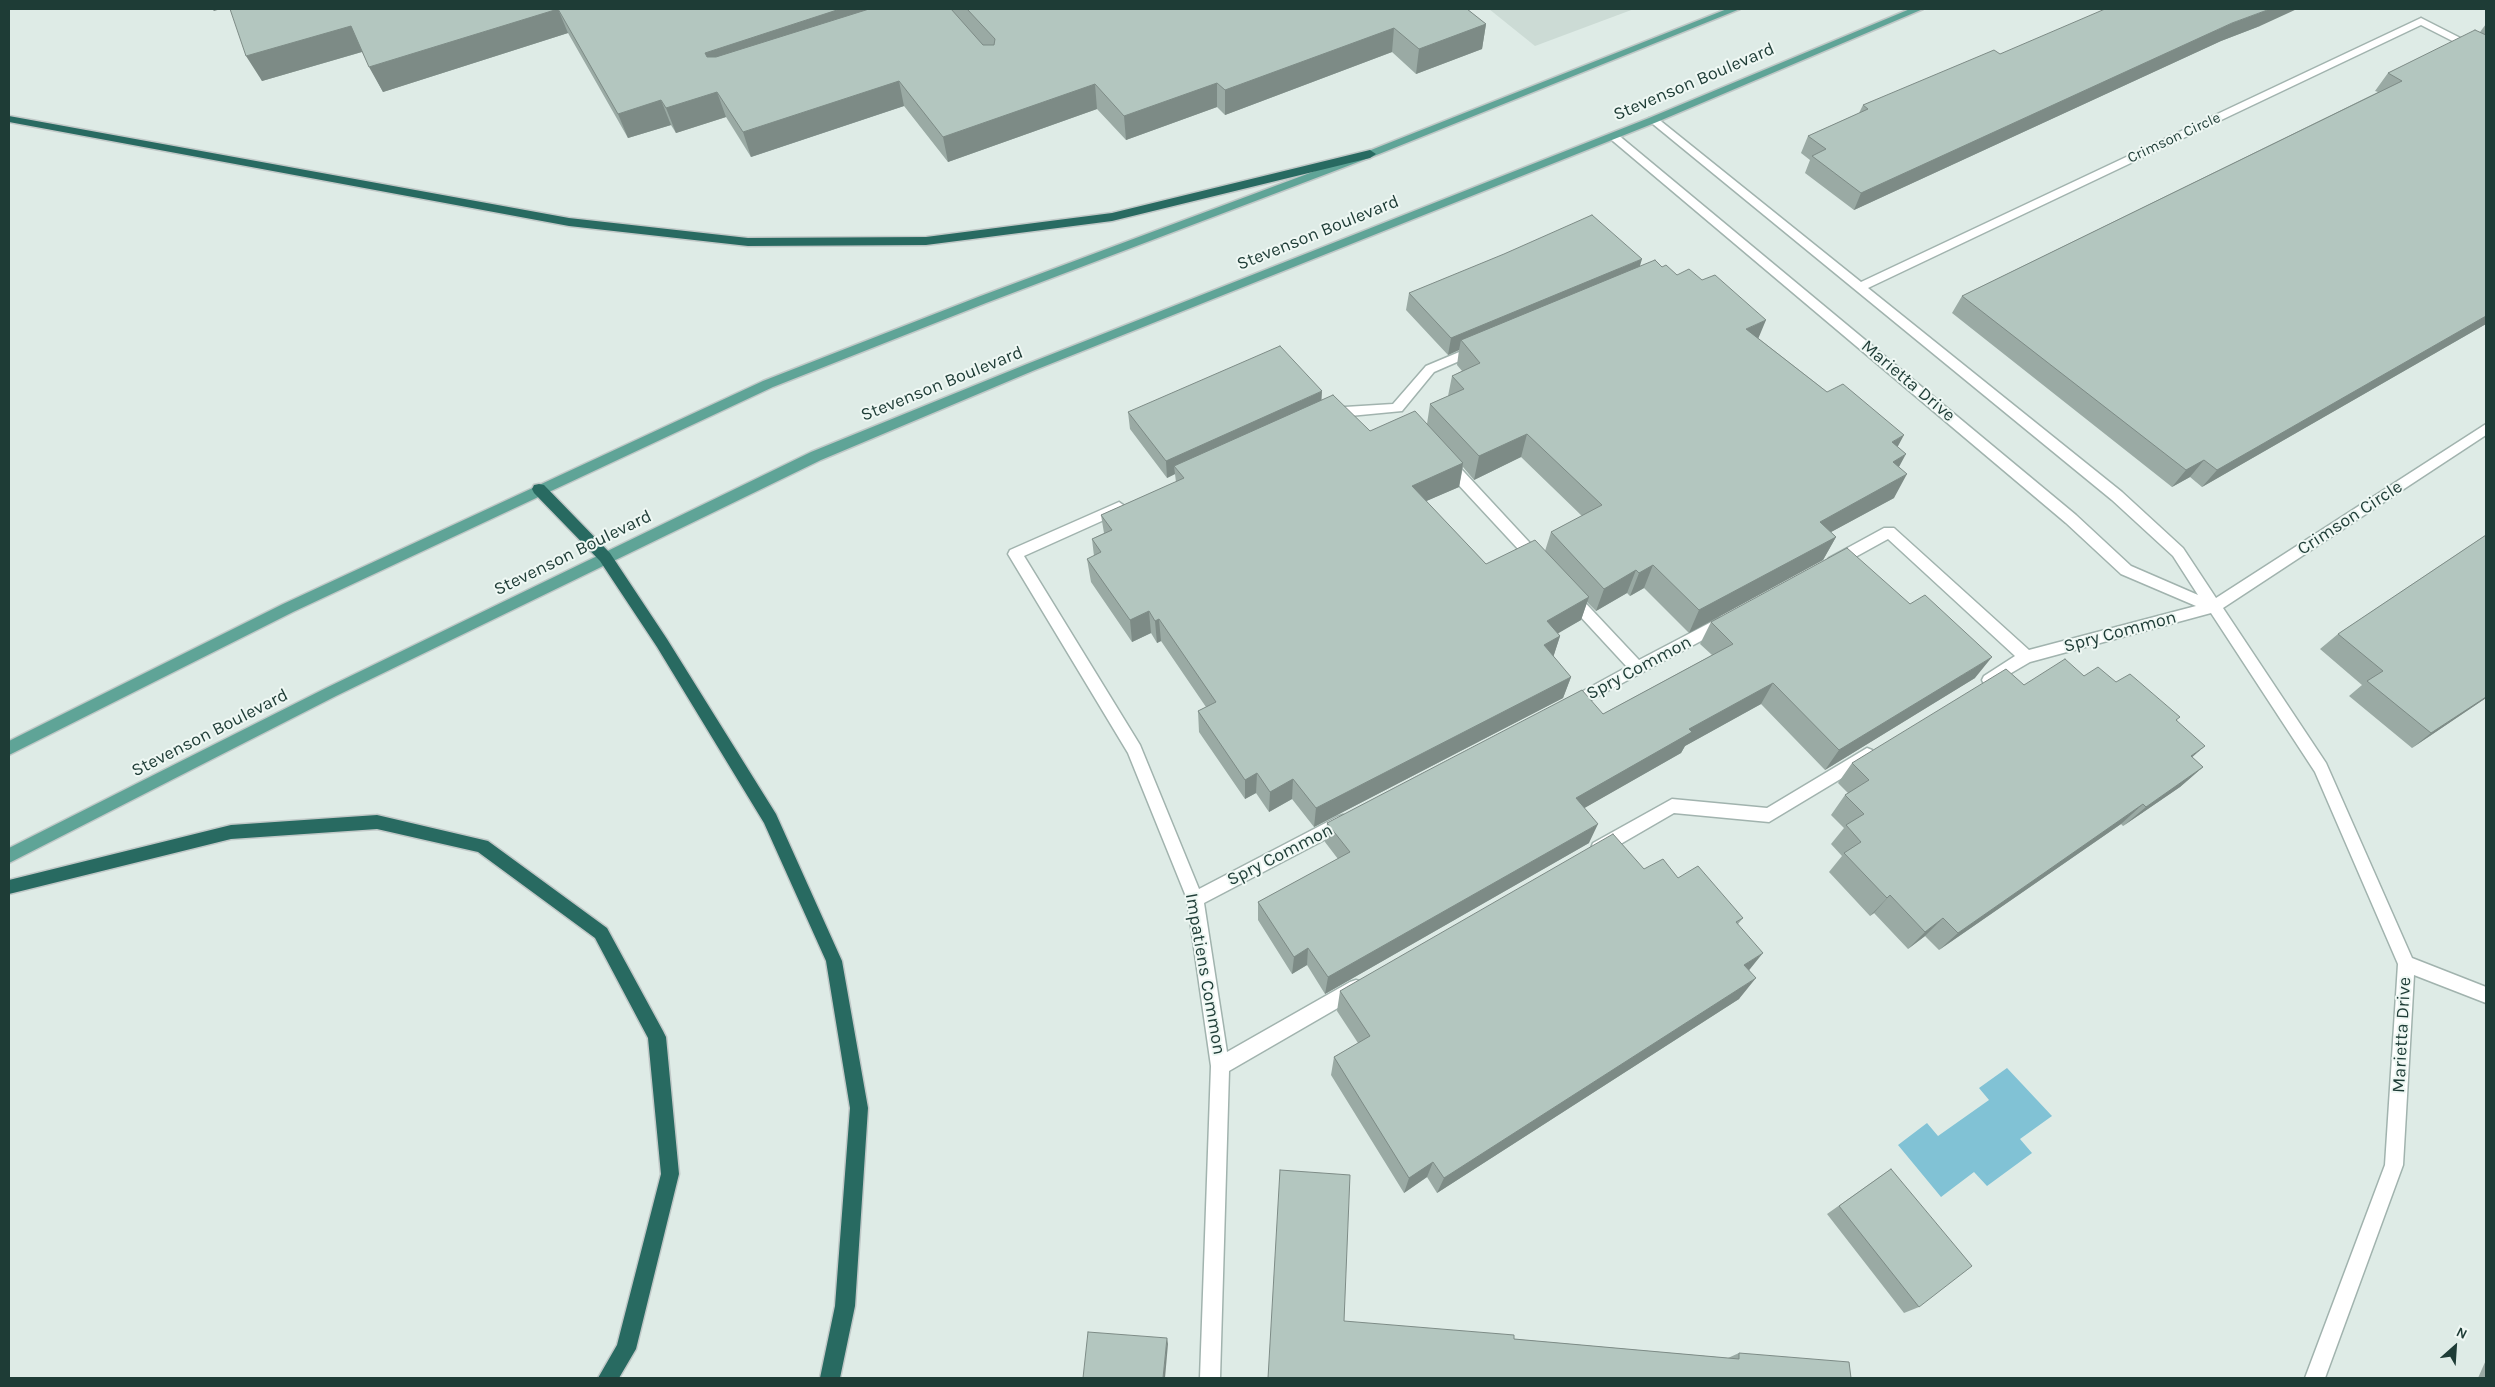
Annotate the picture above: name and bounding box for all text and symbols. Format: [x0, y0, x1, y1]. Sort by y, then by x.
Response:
street label: Stevenson Boulevard [1610, 38, 1778, 126]
street label: Crimson Circle [2125, 109, 2223, 167]
street label: Stevenson Boulevard [1234, 191, 1402, 275]
street label: Marietta Drive [1857, 335, 1959, 427]
street label: Stevenson Boulevard [858, 342, 1026, 426]
street label: Crimson Circle [2294, 476, 2406, 560]
street label: Stevenson Boulevard [491, 505, 655, 601]
street label: Spry Common [2061, 607, 2179, 657]
street label: Spry Common [1583, 631, 1695, 705]
street label: Stevenson Boulevard [128, 684, 292, 782]
street label: Spry Common [1224, 819, 1336, 891]
street label: Impatiens Common [1180, 892, 1230, 1056]
street label: Marietta Drive [2388, 977, 2416, 1093]
north arrow [2430, 1322, 2480, 1372]
text: N [2454, 1323, 2470, 1343]

